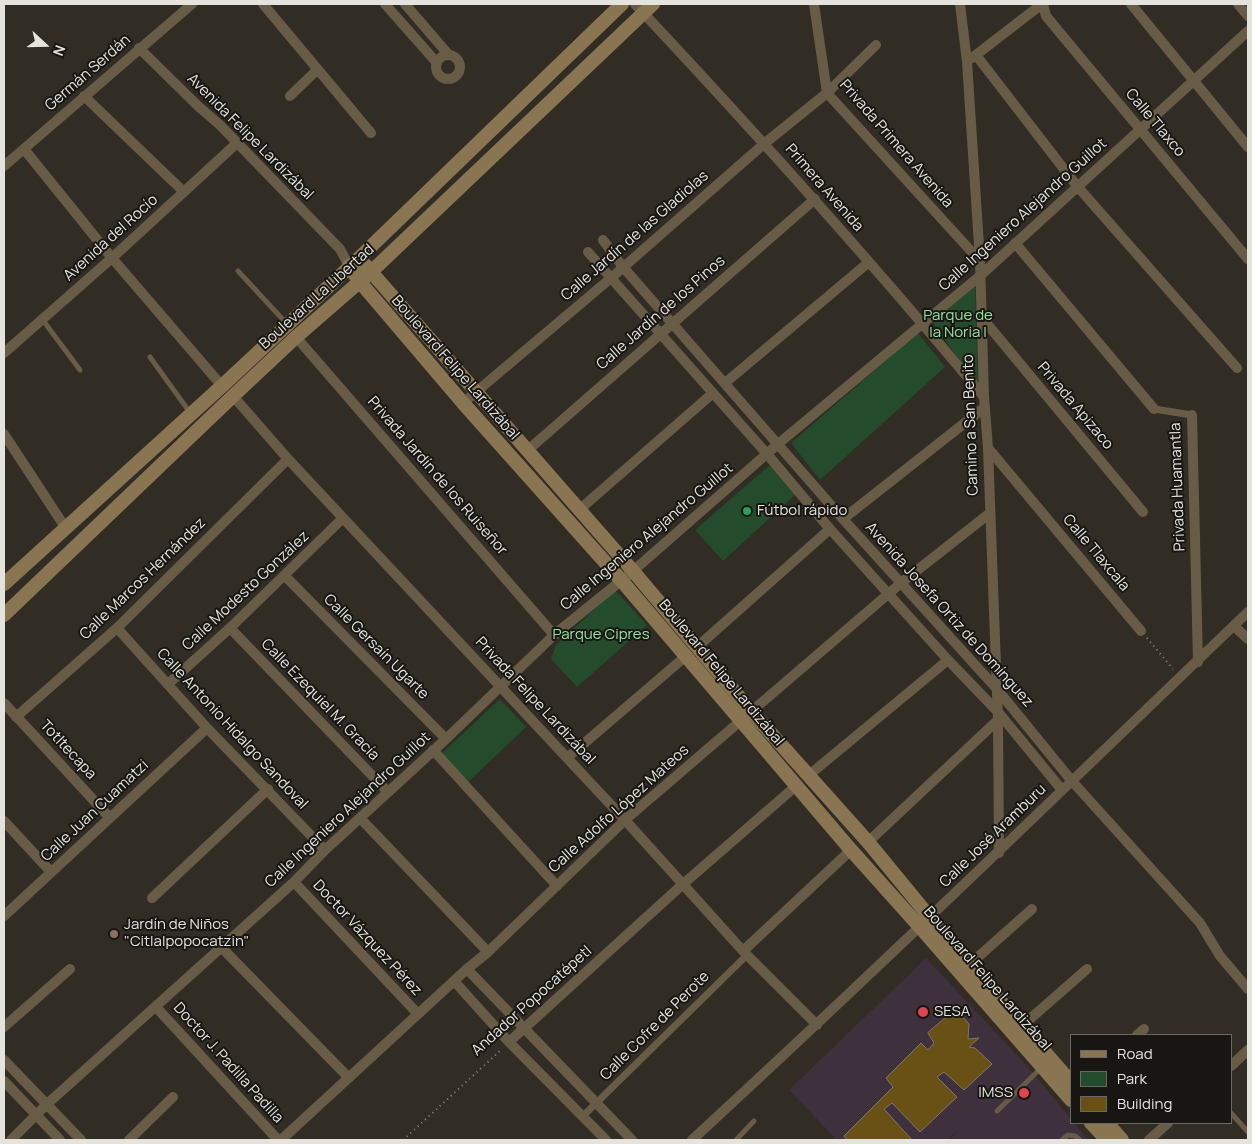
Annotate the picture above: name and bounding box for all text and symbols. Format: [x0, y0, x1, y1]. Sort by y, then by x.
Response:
north arrow [20, 20, 70, 70]
street label: Germán Serdán [42, 31, 134, 115]
text: N [49, 42, 70, 59]
street label: Avenida Felipe Lardizábal [183, 70, 317, 204]
street label: Privada Primera Avenida [835, 76, 957, 212]
street label: Calle Tlaxco [1121, 85, 1189, 161]
street label: Calle Ingeniero Alejandro Guillot [935, 135, 1111, 295]
street label: Primera Avenida [781, 140, 867, 236]
street label: Calle Jardín de las Gladiolas [558, 167, 712, 305]
street label: Avenida del Rocío [60, 191, 162, 285]
street label: Boulevard La Libertad [256, 241, 378, 353]
street label: Calle Jardín de los Pinos [593, 252, 729, 374]
street label: Boulevard Felipe Lardizábal [387, 292, 523, 444]
park label: Parque de la Noria I [923, 307, 993, 342]
street label: Camino a San Benito [960, 354, 982, 496]
street label: Privada Apizaco [1033, 359, 1117, 453]
street label: Privada Jardín de los Ruiseñor [363, 393, 511, 559]
street label: Privada Huamantla [1167, 422, 1189, 552]
street label: Calle Ingeniero Alejandro Guillot [557, 460, 737, 614]
place label: Fútbol rápido [757, 502, 847, 520]
marker: Fútbol rápido [741, 505, 753, 517]
street label: Calle Tlaxcala [1059, 511, 1133, 595]
street label: Calle Marcos Hernández [76, 514, 210, 644]
street label: Avenida Josefa Ortiz de Domínguez [861, 519, 1037, 711]
street label: Calle Modesto González [179, 528, 313, 654]
street label: Calle Gersaín Ugarte [320, 591, 432, 703]
street label: Boulevard Felipe Lardizábal [654, 596, 788, 750]
park label: Parque Cipres [552, 626, 650, 644]
street label: Privada Felipe Lardizábal [471, 634, 599, 768]
street label: Calle Ezequiel M. Gracía [257, 635, 383, 765]
street label: Calle Antonio Hidalgo Sandoval [153, 645, 311, 813]
street label: Totltecapa [36, 717, 100, 783]
street label: Calle Ingeniero Alejandro Guillot [262, 729, 434, 891]
street label: Calle Adolfo López Mateos [545, 741, 693, 877]
street label: Calle Juan Cuamatzi [38, 757, 152, 865]
street label: Calle José Aramburu [936, 781, 1050, 891]
street label: Doctor Vázquez Pérez [309, 876, 425, 1000]
street label: Boulevard Felipe Lardizábal [919, 903, 1055, 1055]
place label: Jardín de Niños "Citlalpopocatzin" [124, 916, 249, 951]
marker: Jardín de Niños "Citlalpopocatzin" [108, 928, 120, 940]
street label: Andador Popocatépetl [468, 942, 596, 1060]
street label: Calle Cofre de Perote [597, 968, 713, 1084]
street label: Doctor J. Padilla Padilla [169, 999, 287, 1127]
place label: SESA [934, 1003, 970, 1021]
marker: SESA [916, 1005, 930, 1019]
legend [1070, 1034, 1232, 1124]
text: Road [1117, 1043, 1153, 1064]
text: Park [1117, 1068, 1147, 1089]
place label: IMSS [978, 1084, 1013, 1102]
marker: IMSS [1017, 1086, 1031, 1100]
text: Building [1117, 1093, 1172, 1114]

